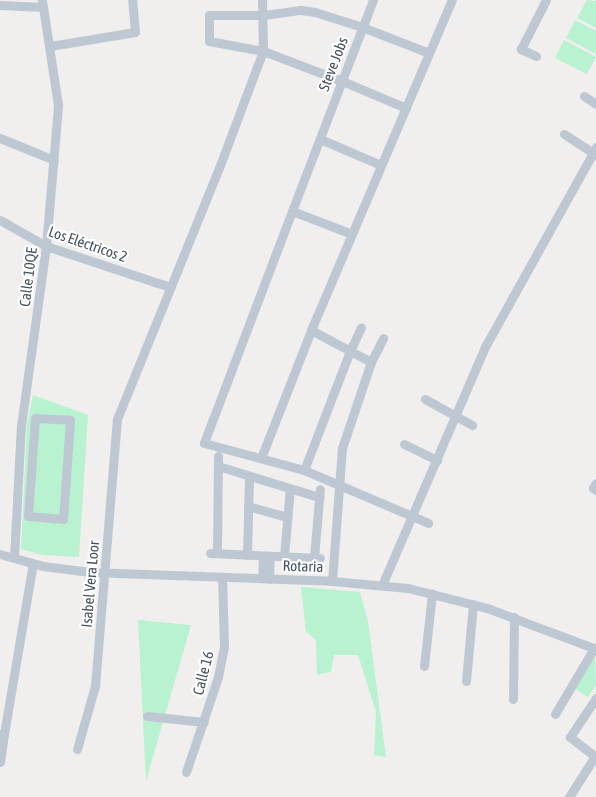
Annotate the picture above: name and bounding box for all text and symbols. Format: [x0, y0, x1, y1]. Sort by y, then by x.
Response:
street label: Steve Jobs [315, 35, 351, 93]
street label: Los Eléctricos 2 [46, 222, 130, 266]
street label: Calle 10QE [15, 246, 41, 308]
street label: Isabel Vera Loor [77, 540, 103, 628]
street label: Rotaria [282, 556, 324, 576]
street label: Calle 16 [189, 649, 217, 697]

